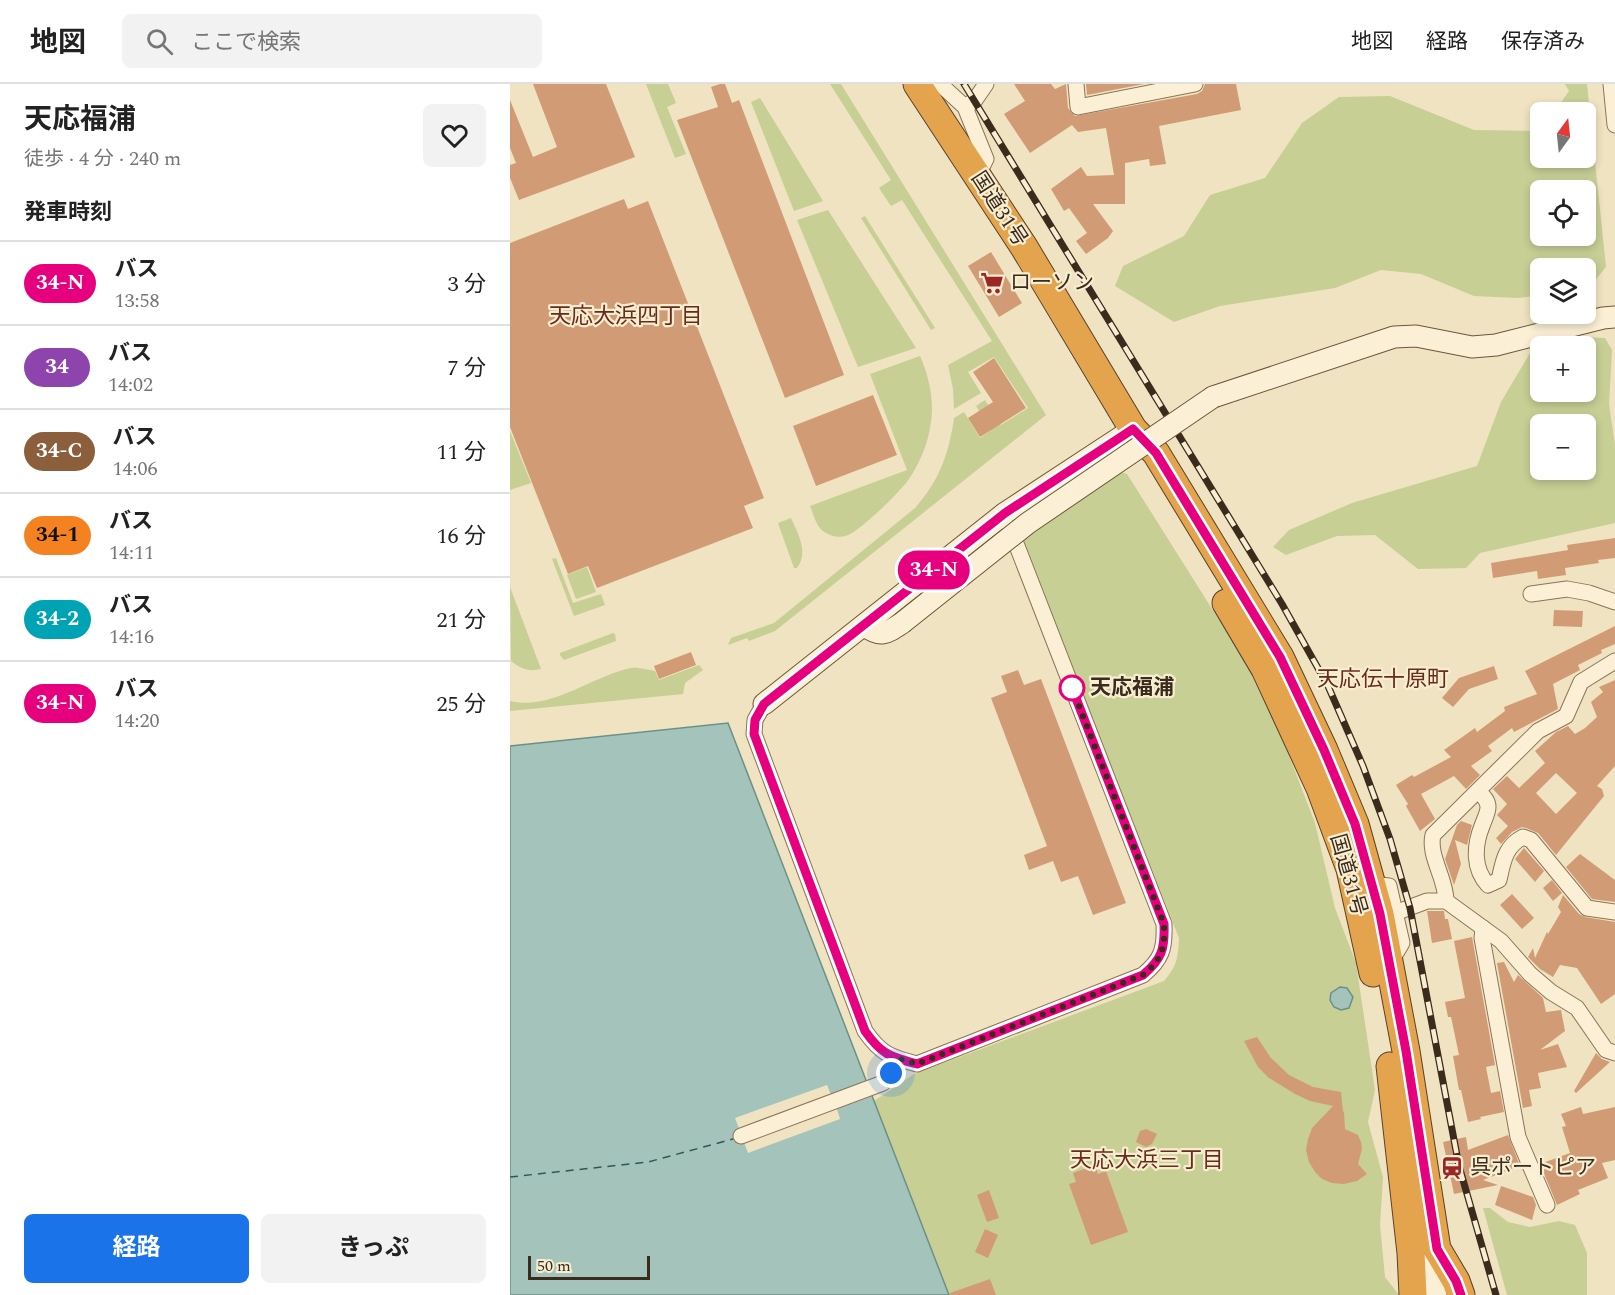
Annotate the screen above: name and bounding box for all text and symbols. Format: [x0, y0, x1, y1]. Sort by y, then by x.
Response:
search box [122, 14, 542, 68]
text: 地図 [30, 21, 86, 64]
icon: search [143, 25, 176, 58]
text: ここで検索 [191, 26, 301, 59]
text: 地図 [1351, 26, 1393, 58]
text: 経路 [1426, 26, 1468, 58]
text: 保存済み [1501, 26, 1585, 58]
text: 天応福浦 [24, 98, 136, 141]
north arrow [1530, 102, 1596, 168]
map controls [1530, 102, 1596, 480]
button: heart [423, 104, 486, 167]
text: 徒歩 · 4 分 · 240 m [24, 144, 181, 174]
street label: 国道31号 [963, 165, 1035, 253]
button: locate [1530, 180, 1596, 246]
text: 発車時刻 [24, 196, 112, 229]
text: バス [114, 253, 158, 286]
button: layers [1530, 258, 1596, 324]
text: 34-N [36, 267, 84, 299]
place label: ローソン [1010, 267, 1094, 299]
text: 3 分 [447, 268, 486, 301]
supermarket icon: ローソン [979, 270, 1005, 296]
text: 13:58 [114, 286, 159, 316]
district label: 天応大浜四丁目 [549, 300, 703, 333]
button: + [1530, 336, 1596, 402]
text: バス [108, 337, 152, 370]
text: 34 [45, 351, 69, 383]
text: 7 分 [447, 352, 486, 385]
text: 14:02 [108, 370, 153, 400]
button: − [1530, 414, 1596, 480]
text: バス [113, 421, 157, 454]
text: 34-C [36, 435, 83, 467]
text: 11 分 [436, 436, 486, 469]
text: 14:06 [113, 454, 158, 484]
text: バス [109, 505, 153, 538]
text: 34-1 [36, 519, 79, 551]
text: 16 分 [436, 520, 486, 553]
text: 14:11 [109, 538, 154, 568]
line badge: 34-N [892, 550, 976, 590]
text: 34-N [910, 554, 958, 586]
text: バス [109, 589, 153, 622]
text: 34-2 [36, 603, 79, 635]
text: 21 分 [436, 604, 486, 637]
text: 14:16 [109, 622, 154, 652]
district label: 天応伝十原町 [1317, 663, 1449, 696]
place label: 天応福浦 [1090, 672, 1174, 704]
text: バス [114, 673, 158, 706]
marker: 天応福浦 [1059, 675, 1085, 701]
text: 34-N [36, 687, 84, 719]
text: 25 分 [436, 688, 486, 721]
text: 14:20 [114, 706, 159, 736]
street label: 国道31号 [1321, 830, 1375, 920]
your location [876, 1058, 906, 1088]
district label: 天応大浜三丁目 [1070, 1144, 1224, 1177]
place label: 呉ポートピア [1470, 1152, 1596, 1184]
station icon: 呉ポートピア [1439, 1155, 1465, 1181]
button: 経路 [24, 1214, 249, 1283]
button: きっぷ [261, 1214, 486, 1283]
scale bar [528, 1253, 650, 1280]
text: 50 m [537, 1254, 571, 1278]

